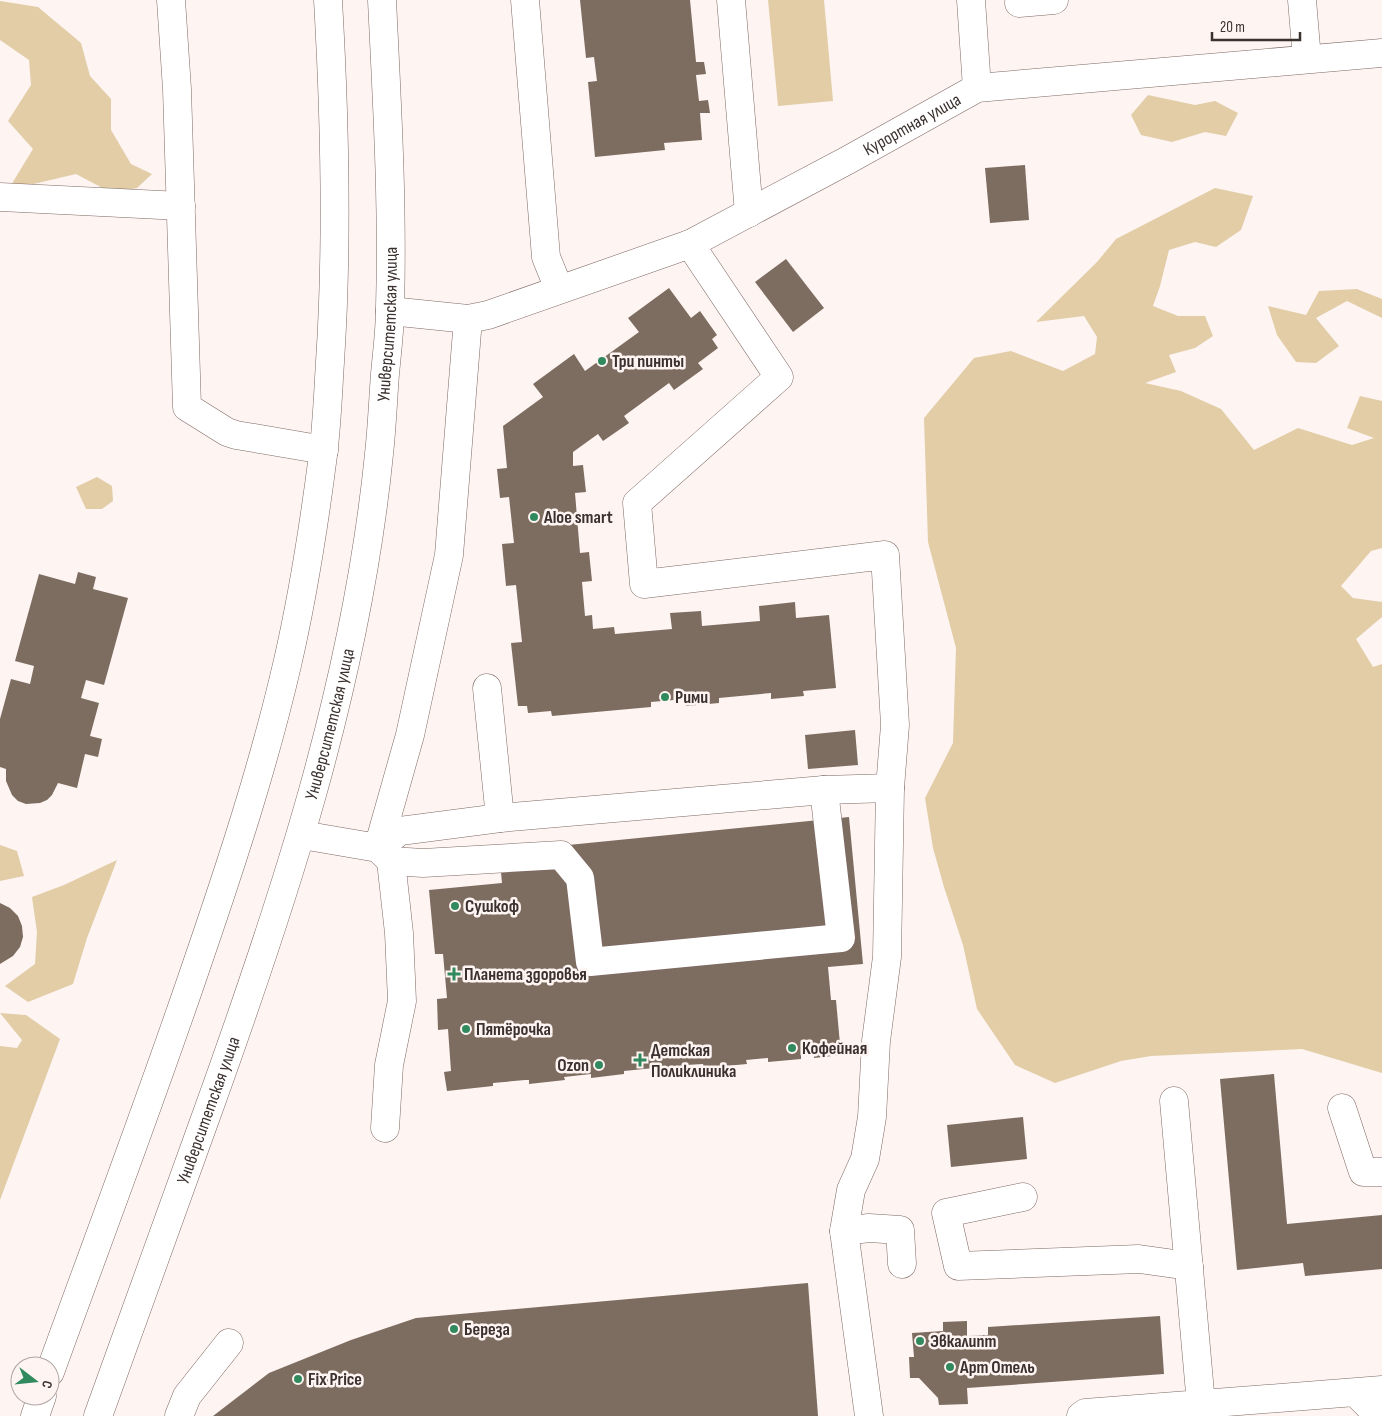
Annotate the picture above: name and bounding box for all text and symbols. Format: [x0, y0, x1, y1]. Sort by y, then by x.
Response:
scale bar [1212, 10, 1300, 42]
text: 20 m [1220, 18, 1245, 37]
street label: Курортная улица [859, 89, 964, 160]
street label: Университетская улица [373, 247, 401, 402]
place label: Три пинты [612, 351, 684, 372]
marker: Три пинты [596, 355, 608, 367]
place label: Aloe smart [543, 507, 613, 528]
marker: Aloe smart [528, 511, 540, 523]
street label: Университетская улица [300, 647, 358, 802]
place label: Рими [675, 687, 708, 708]
marker: Рими [659, 691, 671, 703]
place label: Сушкоф [465, 896, 519, 917]
marker: Сушкоф [449, 900, 461, 912]
place label: Планета здоровья [464, 964, 587, 985]
marker: Планета здоровья [448, 968, 460, 980]
place label: Пятёрочка [476, 1019, 551, 1040]
marker: Пятёрочка [460, 1023, 472, 1035]
street label: Университетская улица [172, 1034, 244, 1187]
place label: Кофейная [802, 1038, 867, 1059]
place label: Детская Поликлиника [651, 1040, 736, 1082]
marker: Кофейная [786, 1042, 798, 1054]
marker: Детская Поликлиника [633, 1053, 647, 1067]
place label: Ozon [557, 1055, 589, 1076]
marker: Ozon [593, 1059, 605, 1071]
place label: Береза [464, 1319, 510, 1340]
marker: Береза [448, 1323, 460, 1335]
place label: Эвкалипт [930, 1331, 996, 1352]
marker: Эвкалипт [914, 1335, 926, 1347]
north arrow [10, 1356, 60, 1406]
place label: Арт Отель [959, 1357, 1035, 1378]
marker: Арт Отель [944, 1361, 956, 1373]
place label: Fix Price [308, 1369, 362, 1390]
marker: Fix Price [292, 1373, 304, 1385]
text: С [38, 1379, 56, 1390]

